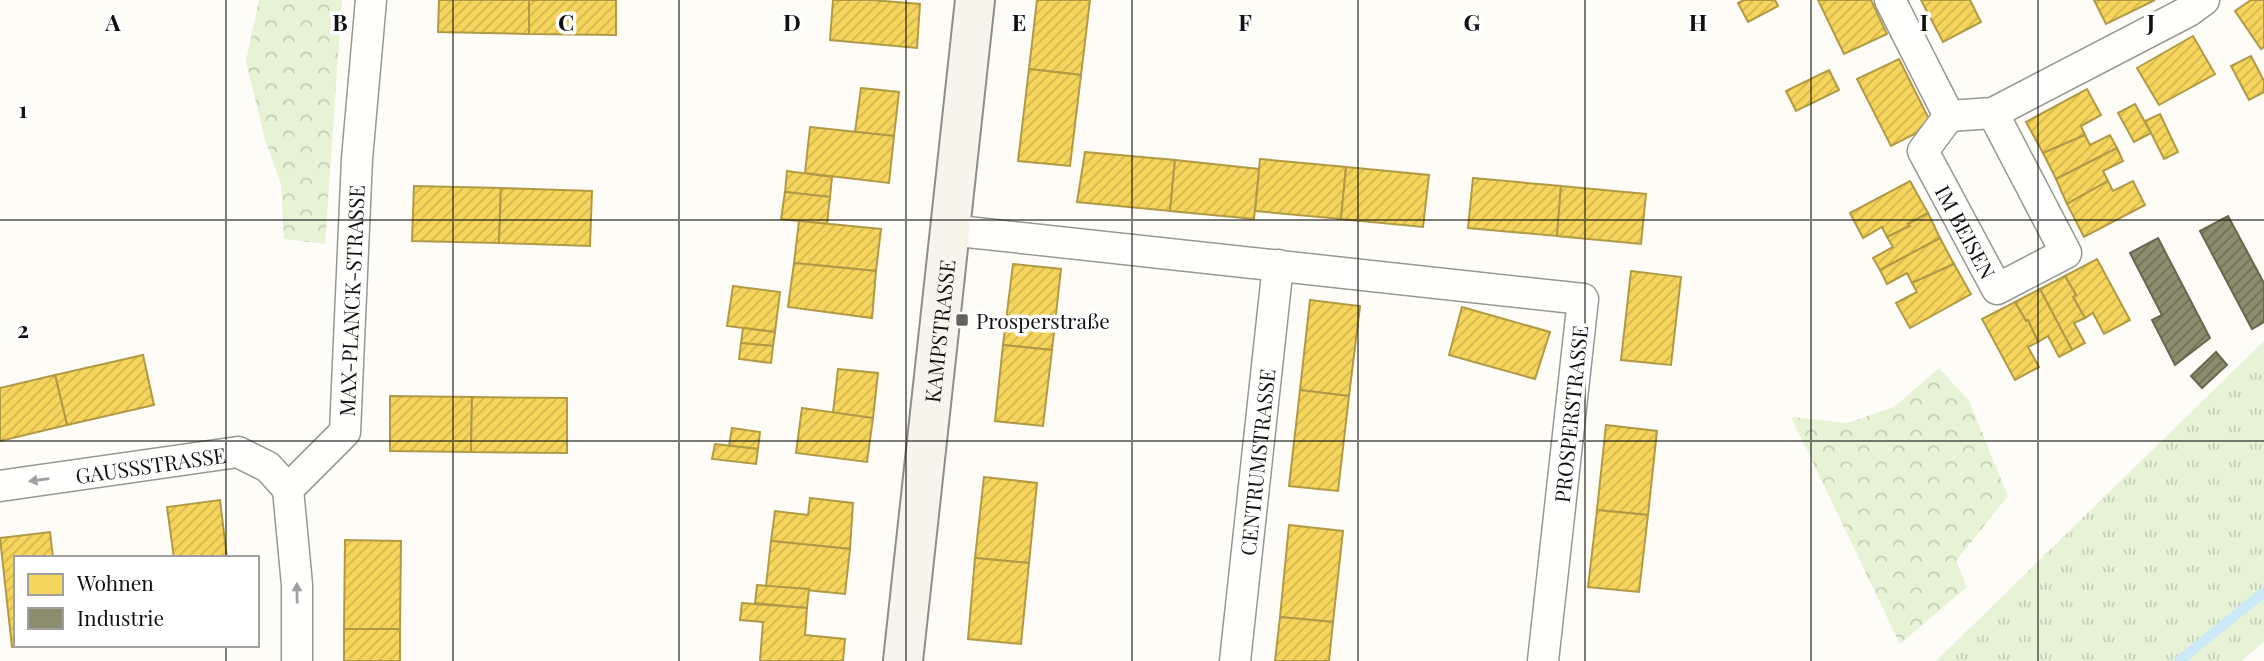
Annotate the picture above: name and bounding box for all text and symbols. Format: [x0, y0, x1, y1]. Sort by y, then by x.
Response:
text: A [104, 6, 121, 37]
text: B [332, 6, 348, 37]
text: C [558, 6, 574, 37]
text: D [783, 6, 801, 37]
text: E [1012, 6, 1026, 37]
text: F [1238, 6, 1252, 37]
text: G [1464, 6, 1481, 37]
text: H [1689, 6, 1707, 37]
text: I [1920, 6, 1928, 37]
text: J [2146, 6, 2155, 37]
text: 1 [19, 93, 28, 124]
street label: IM BEISEN [1930, 180, 2003, 283]
street label: MAX-PLANCK-STRASSE [332, 184, 370, 417]
street label: KAMPSTRASSE [917, 258, 961, 404]
place label: Prosperstraße [976, 306, 1110, 334]
marker: Prosperstraße [954, 312, 970, 328]
text: 2 [17, 313, 29, 344]
street label: PROSPERSTRASSE [1547, 324, 1593, 504]
street label: CENTRUMSTRASSE [1233, 367, 1281, 557]
street label: GAUSSSTRASSE [73, 440, 228, 489]
one-way arrow [28, 475, 50, 486]
legend [14, 556, 259, 647]
text: Wohnen [76, 568, 154, 596]
one-way arrow [291, 582, 303, 604]
text: Industrie [77, 603, 164, 631]

